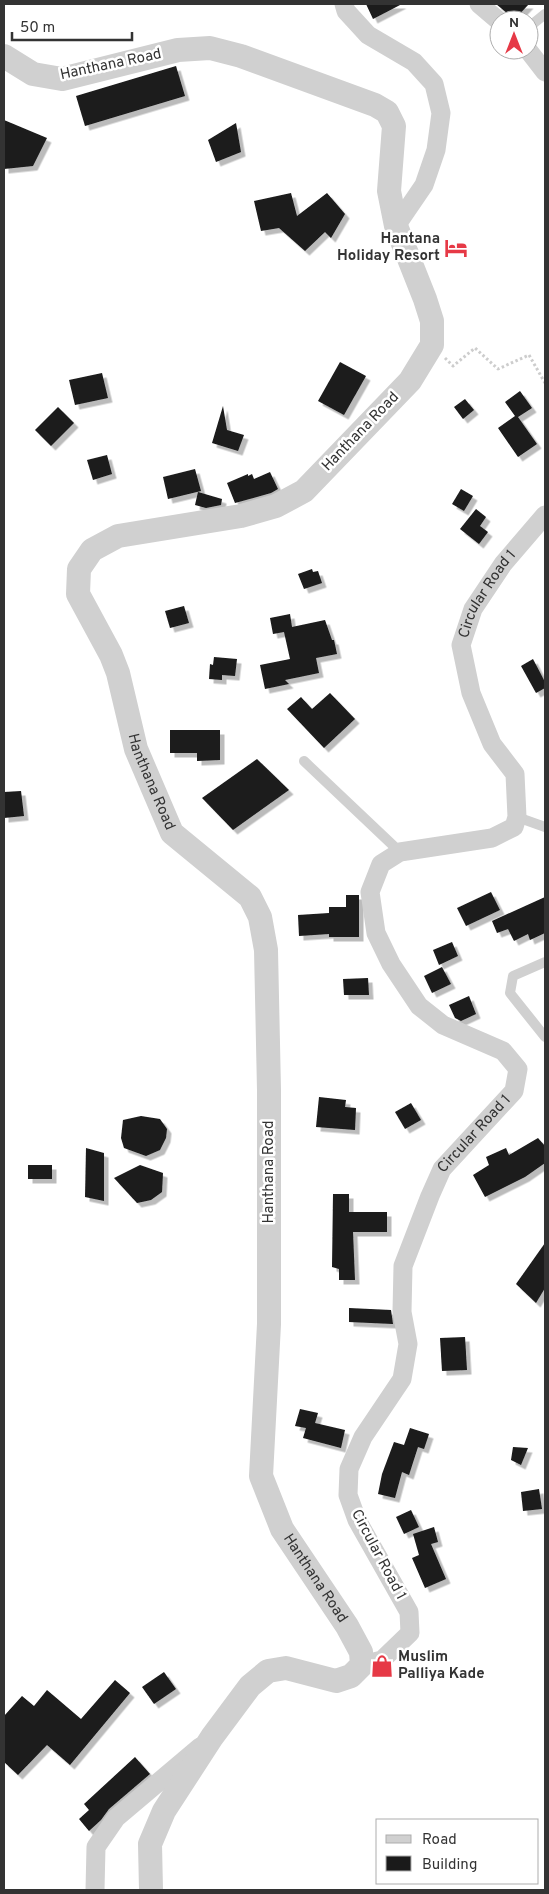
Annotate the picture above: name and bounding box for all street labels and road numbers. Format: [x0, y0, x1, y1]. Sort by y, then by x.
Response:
street label: Hanthana Road [59, 45, 163, 85]
street label: Hanthana Road [318, 388, 404, 476]
street label: Circular Road 1 [454, 546, 520, 641]
street label: Hanthana Road [123, 732, 179, 833]
street label: Circular Road 1 [433, 1091, 515, 1177]
street label: Hanthana Road [260, 1121, 279, 1224]
street label: Circular Road 1 [346, 1506, 410, 1604]
street label: Hanthana Road [279, 1530, 352, 1627]

